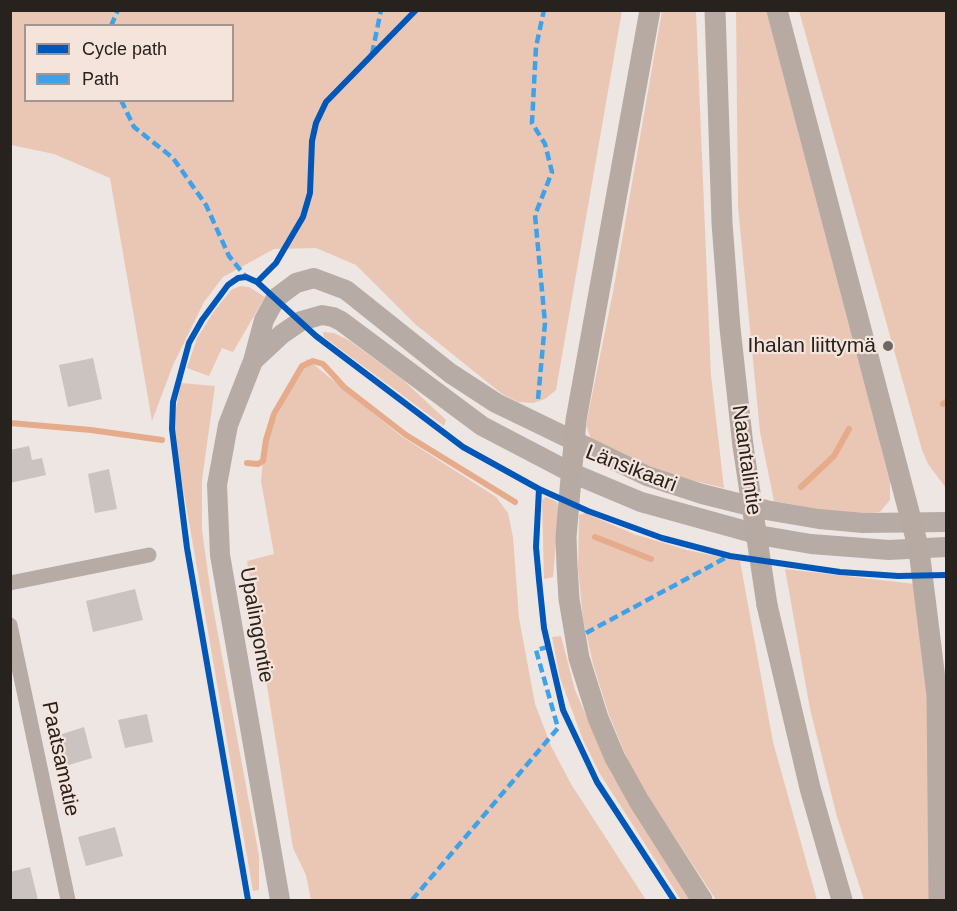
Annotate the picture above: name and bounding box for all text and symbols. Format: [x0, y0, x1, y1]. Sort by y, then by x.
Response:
legend [24, 24, 234, 102]
text: Cycle path [82, 39, 167, 59]
text: Path [82, 69, 119, 89]
place label: Ihalan liittymä [748, 333, 876, 359]
marker: Ihalan liittymä [881, 339, 895, 353]
street label: Naantalintie [726, 403, 766, 517]
street label: Länsikaari [582, 440, 680, 498]
street label: Upalingontie [233, 565, 279, 685]
street label: Paatsamatie [36, 699, 84, 819]

